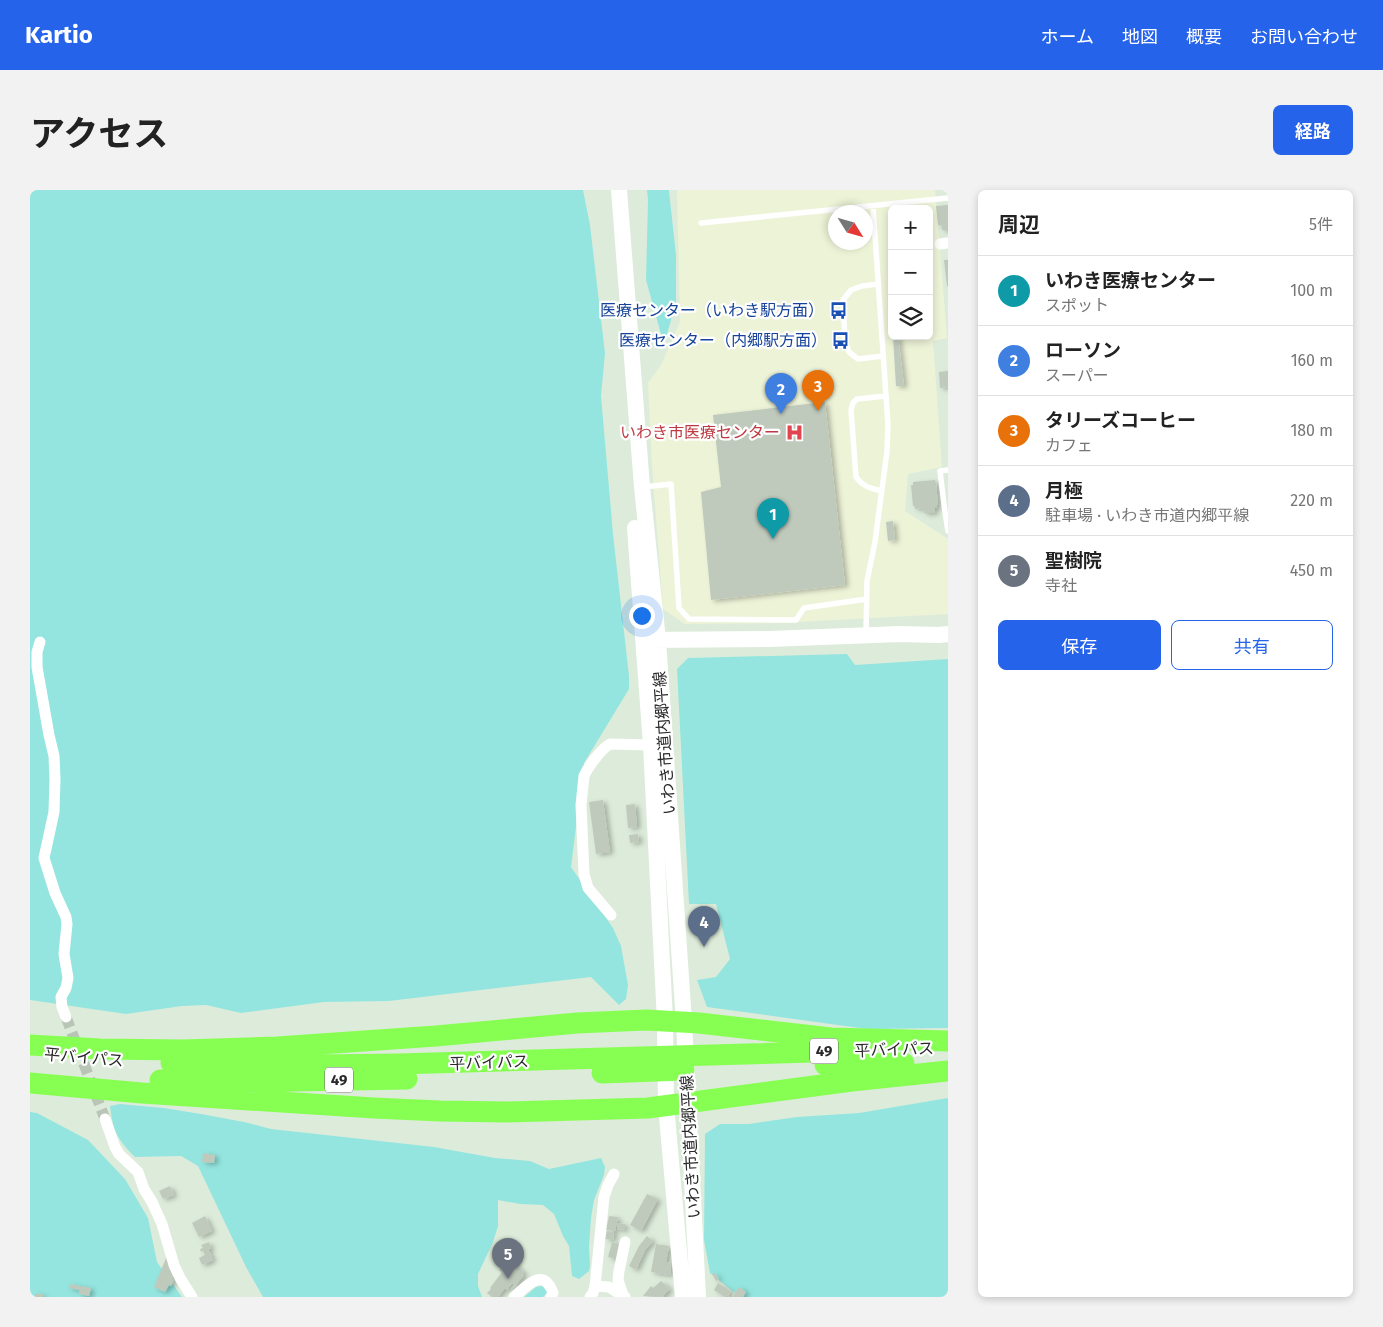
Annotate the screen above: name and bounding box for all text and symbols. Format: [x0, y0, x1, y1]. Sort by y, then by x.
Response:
text: Kartio [25, 21, 93, 49]
text: ホーム [1041, 26, 1094, 48]
text: 地図 [1122, 26, 1158, 48]
text: 概要 [1186, 26, 1222, 48]
text: お問い合わせ [1250, 26, 1358, 48]
button: 経路 [1273, 105, 1353, 155]
text: アクセス [30, 113, 168, 155]
north arrow [828, 205, 873, 250]
map controls [888, 205, 933, 340]
button: + [888, 205, 933, 250]
text: 周辺 [998, 212, 1040, 238]
text: 5件 [1309, 215, 1333, 234]
button: − [888, 250, 933, 295]
text: いわき医療センター [1045, 269, 1216, 292]
text: 1 [1010, 281, 1018, 300]
text: 100 m [1290, 281, 1333, 300]
button: layers [888, 295, 933, 340]
text: スポット [1045, 296, 1109, 315]
bus stop icon: 医療センター（いわき駅方面） [828, 300, 848, 320]
place label: 医療センター（いわき駅方面） [600, 301, 824, 320]
bus stop icon: 医療センター（内郷駅方面） [831, 330, 851, 350]
place label: 医療センター（内郷駅方面） [619, 331, 827, 350]
text: ローソン [1045, 339, 1121, 362]
text: 2 [1010, 351, 1018, 370]
text: 160 m [1291, 351, 1333, 370]
text: スーパー [1045, 366, 1109, 385]
pin: 3 [802, 370, 834, 411]
pin: 2 [765, 373, 797, 414]
text: タリーズコーヒー [1045, 409, 1196, 432]
text: 3 [1010, 421, 1018, 440]
text: 180 m [1290, 421, 1333, 440]
hospital icon: いわき市医療センター [784, 422, 804, 442]
place label: いわき市医療センター [620, 423, 780, 442]
text: カフェ [1045, 436, 1093, 455]
text: 月極 [1045, 479, 1083, 502]
text: 4 [1009, 491, 1019, 510]
text: 220 m [1290, 491, 1333, 510]
pin: 1 [757, 498, 789, 539]
text: 駐車場 · いわき市道内郷平線 [1045, 506, 1249, 525]
text: 聖樹院 [1045, 549, 1102, 572]
text: 5 [1010, 561, 1018, 580]
text: 450 m [1290, 561, 1333, 580]
text: 寺社 [1045, 576, 1077, 595]
your location [629, 603, 655, 629]
button: 保存 [998, 620, 1161, 670]
button: 共有 [1171, 620, 1333, 670]
street label: いわき市道内郷平線 [650, 670, 679, 815]
pin: 4 [688, 906, 720, 947]
road number: 49 [810, 1038, 838, 1064]
street label: 平バイパス [854, 1039, 934, 1060]
street label: 平バイパス [43, 1045, 124, 1070]
street label: 平バイパス [449, 1052, 529, 1073]
road number: 49 [325, 1068, 353, 1092]
street label: いわき市道内郷平線 [677, 1075, 704, 1219]
pin: 5 [492, 1238, 524, 1279]

